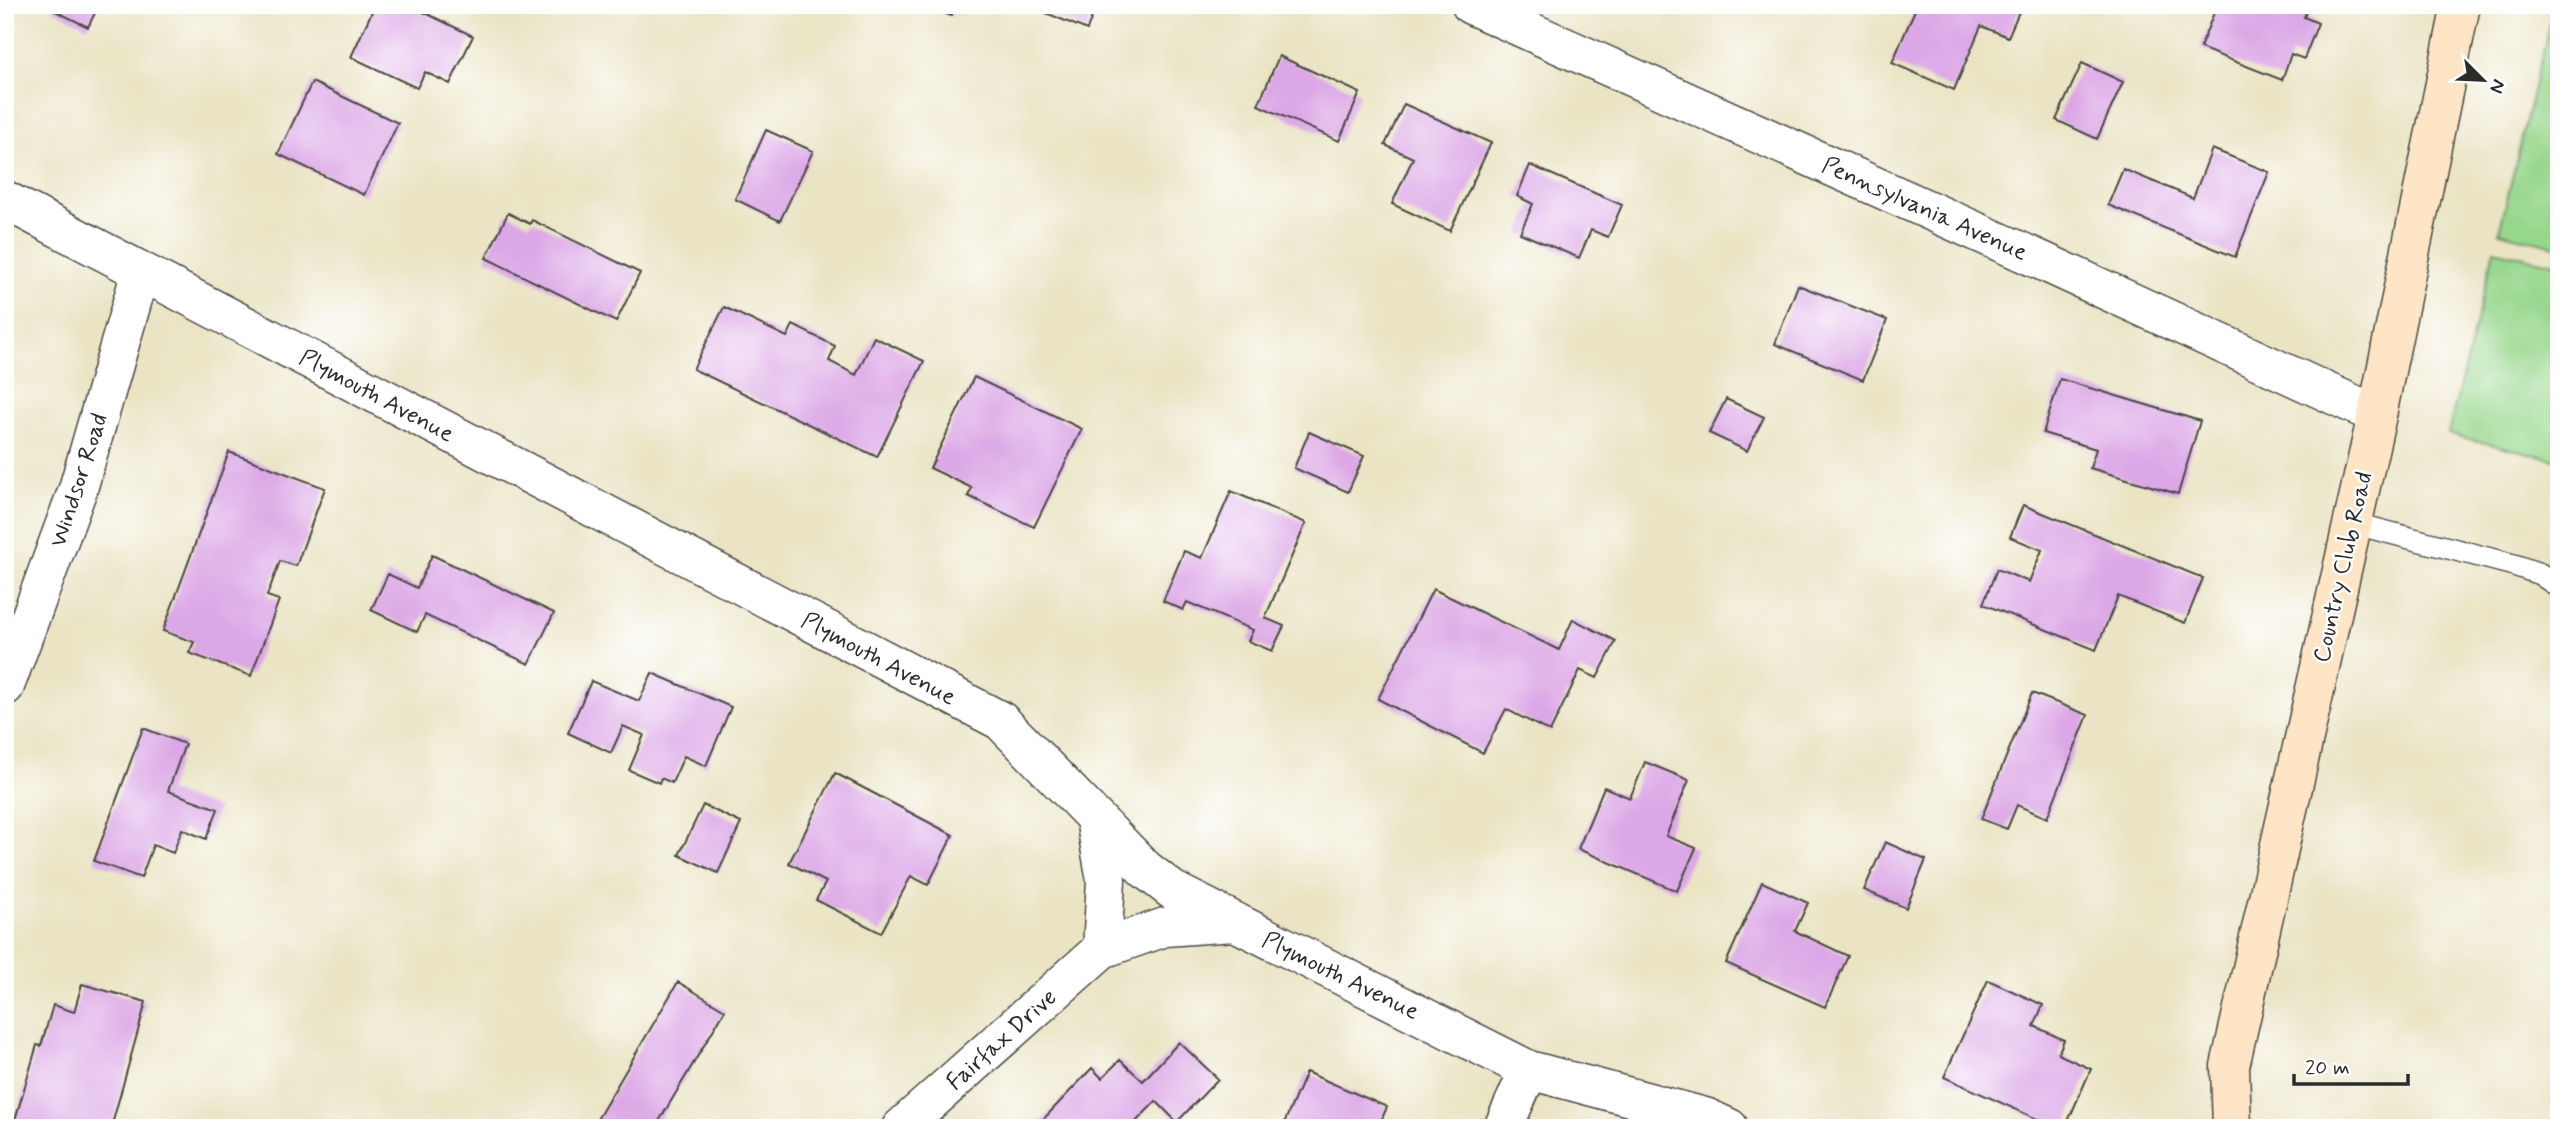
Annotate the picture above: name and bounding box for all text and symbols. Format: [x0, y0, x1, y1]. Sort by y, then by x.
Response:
north arrow [2448, 46, 2518, 116]
text: N [2483, 75, 2511, 97]
street label: Pennsylvania Avenue [1817, 150, 2032, 269]
street label: Plymouth Avenue [294, 343, 459, 450]
street label: Windsor Road [43, 410, 116, 551]
street label: Country Club Road [2306, 469, 2380, 666]
street label: Plymouth Avenue [796, 606, 961, 713]
street label: Plymouth Avenue [1257, 925, 1424, 1028]
street label: Fairfax Drive [940, 982, 1064, 1098]
scale bar [2294, 1042, 2408, 1086]
text: 20 m [2305, 1054, 2350, 1082]

